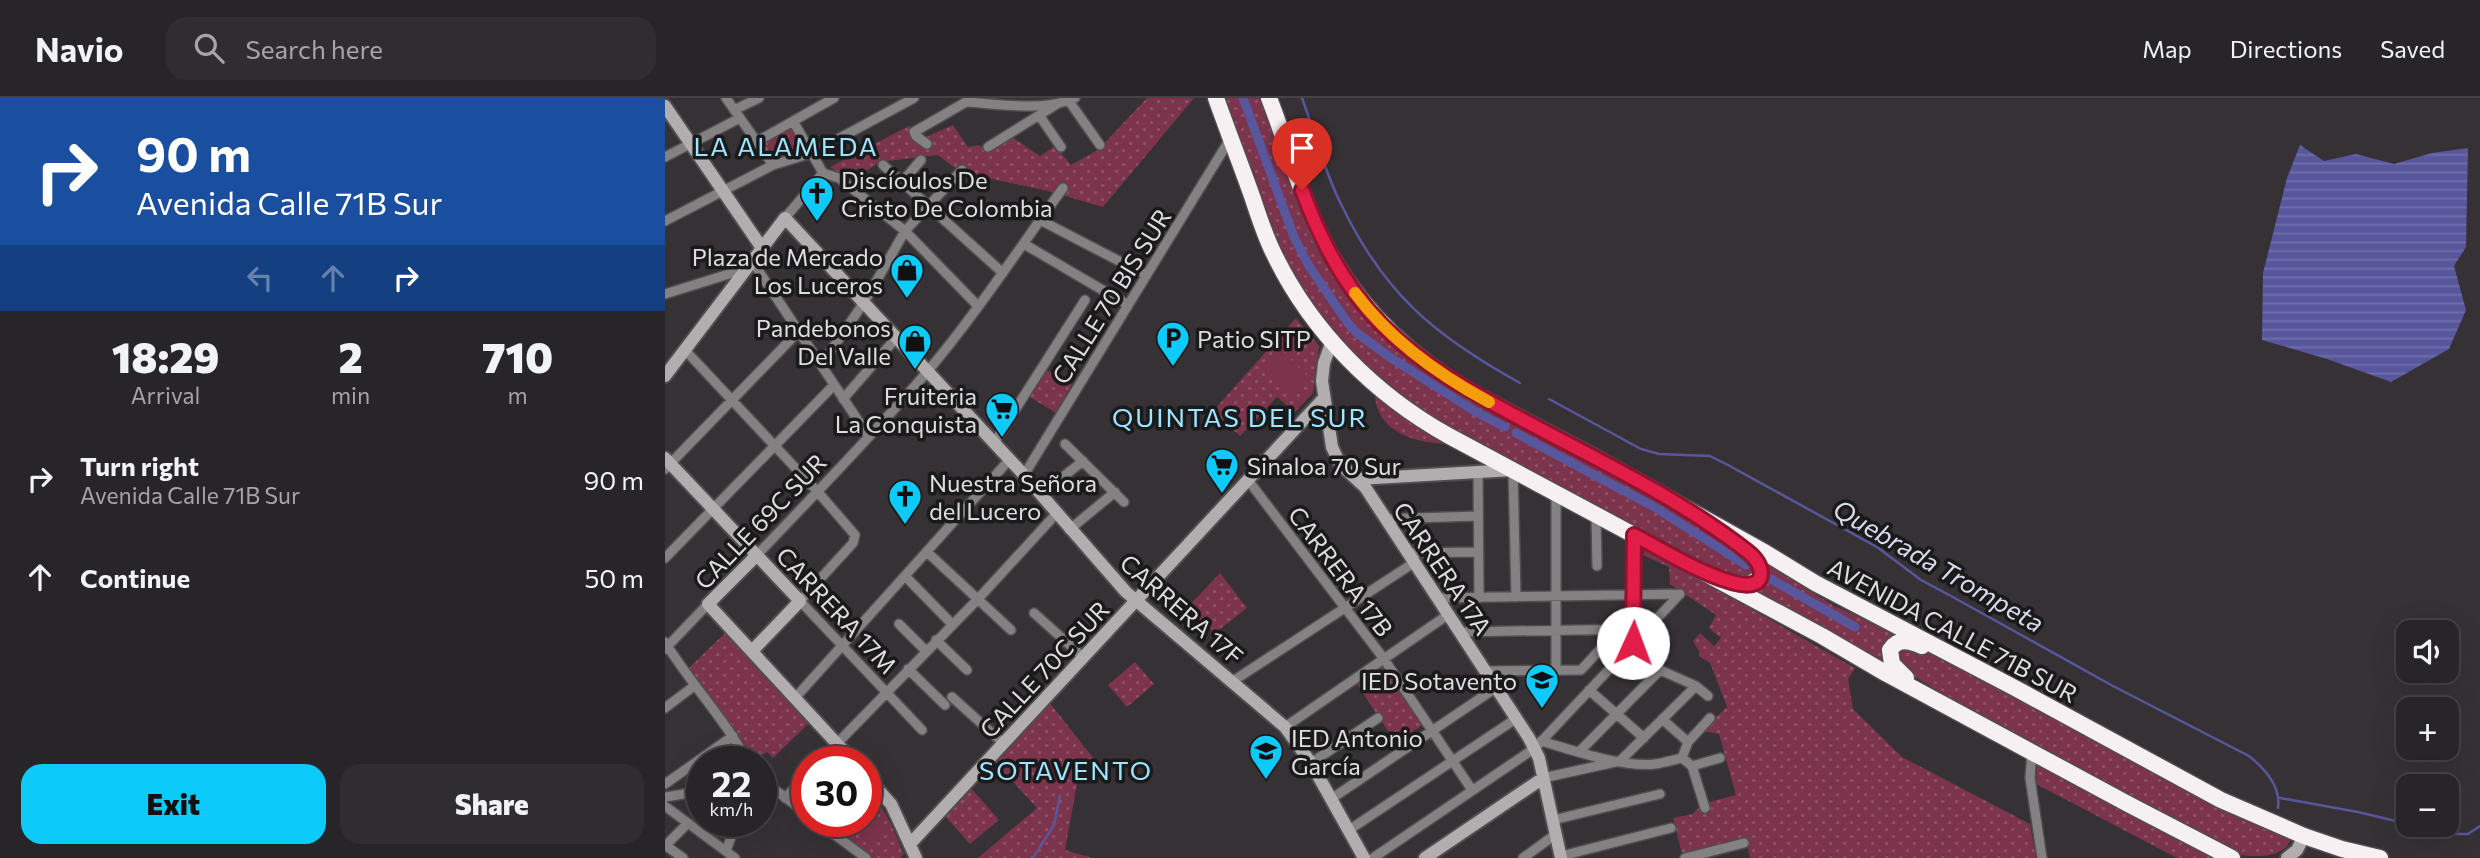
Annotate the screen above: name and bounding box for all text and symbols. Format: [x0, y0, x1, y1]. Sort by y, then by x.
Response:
search box [166, 17, 656, 80]
text: Navio [35, 28, 124, 69]
icon: search [190, 29, 228, 67]
text: Search here [246, 33, 383, 64]
text: Map [2142, 34, 2192, 63]
text: Directions [2230, 34, 2342, 63]
text: Saved [2380, 34, 2445, 63]
pin [1272, 118, 1332, 190]
text: 90 m [136, 122, 251, 182]
icon: right [21, 126, 112, 217]
icon: arrive [1283, 129, 1321, 167]
district label: LA ALAMEDA [693, 130, 879, 161]
place label: Discíoulos De Cristo De Colombia [841, 165, 1053, 222]
church icon: Discíoulos De Cristo De Colombia [798, 174, 836, 223]
text: Avenida Calle 71B Sur [136, 182, 442, 222]
street label: CALLE 70 BIS SUR [1046, 203, 1176, 389]
place label: Plaza de Mercado Los Luceros [692, 242, 883, 299]
shop icon: Plaza de Mercado Los Luceros [888, 251, 926, 300]
icon: left [241, 259, 279, 297]
icon: ahead [314, 259, 352, 297]
icon: right [387, 259, 425, 297]
place label: Pandebonos Del Valle [756, 313, 891, 370]
parking icon: Patio SITP [1154, 319, 1192, 368]
shop icon: Pandebonos Del Valle [896, 322, 934, 371]
place label: Patio SITP [1197, 324, 1311, 353]
text: 18:29 [112, 330, 219, 382]
text: 2 [339, 330, 363, 382]
text: 710 [482, 330, 553, 382]
text: Arrival [131, 381, 200, 409]
text: min [331, 381, 370, 409]
text: m [508, 381, 528, 409]
place label: Fruiteria La Conquista [835, 381, 977, 438]
supermarket icon: Fruiteria La Conquista [983, 390, 1021, 439]
district label: QUINTAS DEL SUR [1112, 401, 1368, 432]
supermarket icon: Sinaloa 70 Sur [1203, 446, 1241, 495]
street label: CALLE 69C SUR [688, 447, 832, 595]
text: Turn right [80, 450, 199, 481]
place label: Sinaloa 70 Sur [1247, 451, 1401, 480]
icon: right [21, 460, 59, 498]
text: 90 m [584, 464, 644, 495]
place label: Nuestra Señora del Lucero [929, 468, 1097, 525]
church icon: Nuestra Señora del Lucero [886, 477, 924, 526]
text: Avenida Calle 71B Sur [80, 481, 300, 509]
water label: Quebrada Trompeta [1828, 492, 2050, 638]
street label: CARRERA 17A [1388, 496, 1498, 640]
street label: CARRERA 17B [1283, 500, 1399, 642]
street label: CARRERA 17M [771, 541, 903, 679]
street label: CARRERA 17F [1115, 548, 1249, 670]
street label: AVENIDA CALLE 71B SUR [1823, 552, 2083, 708]
icon: ahead [21, 558, 59, 596]
text: Continue [80, 562, 190, 593]
text: 50 m [584, 562, 644, 593]
street label: CALLE 70C SUR [973, 595, 1115, 743]
position arrow [1596, 606, 1670, 680]
map controls [2396, 620, 2459, 837]
button: sound [2396, 620, 2459, 683]
school or university icon: IED Sotavento [1523, 661, 1561, 710]
place label: IED Sotavento [1361, 666, 1517, 695]
button: + [2396, 697, 2459, 760]
place label: IED Antonio García [1291, 723, 1423, 780]
school or university icon: IED Antonio García [1247, 732, 1285, 781]
speed limit sign: 30 [791, 746, 882, 837]
district label: SOTAVENTO [979, 754, 1153, 785]
text: 22 [712, 761, 751, 804]
button: Exit [21, 764, 326, 844]
button: Share [340, 764, 644, 844]
button: − [2396, 774, 2459, 837]
text: km/h [710, 798, 753, 820]

